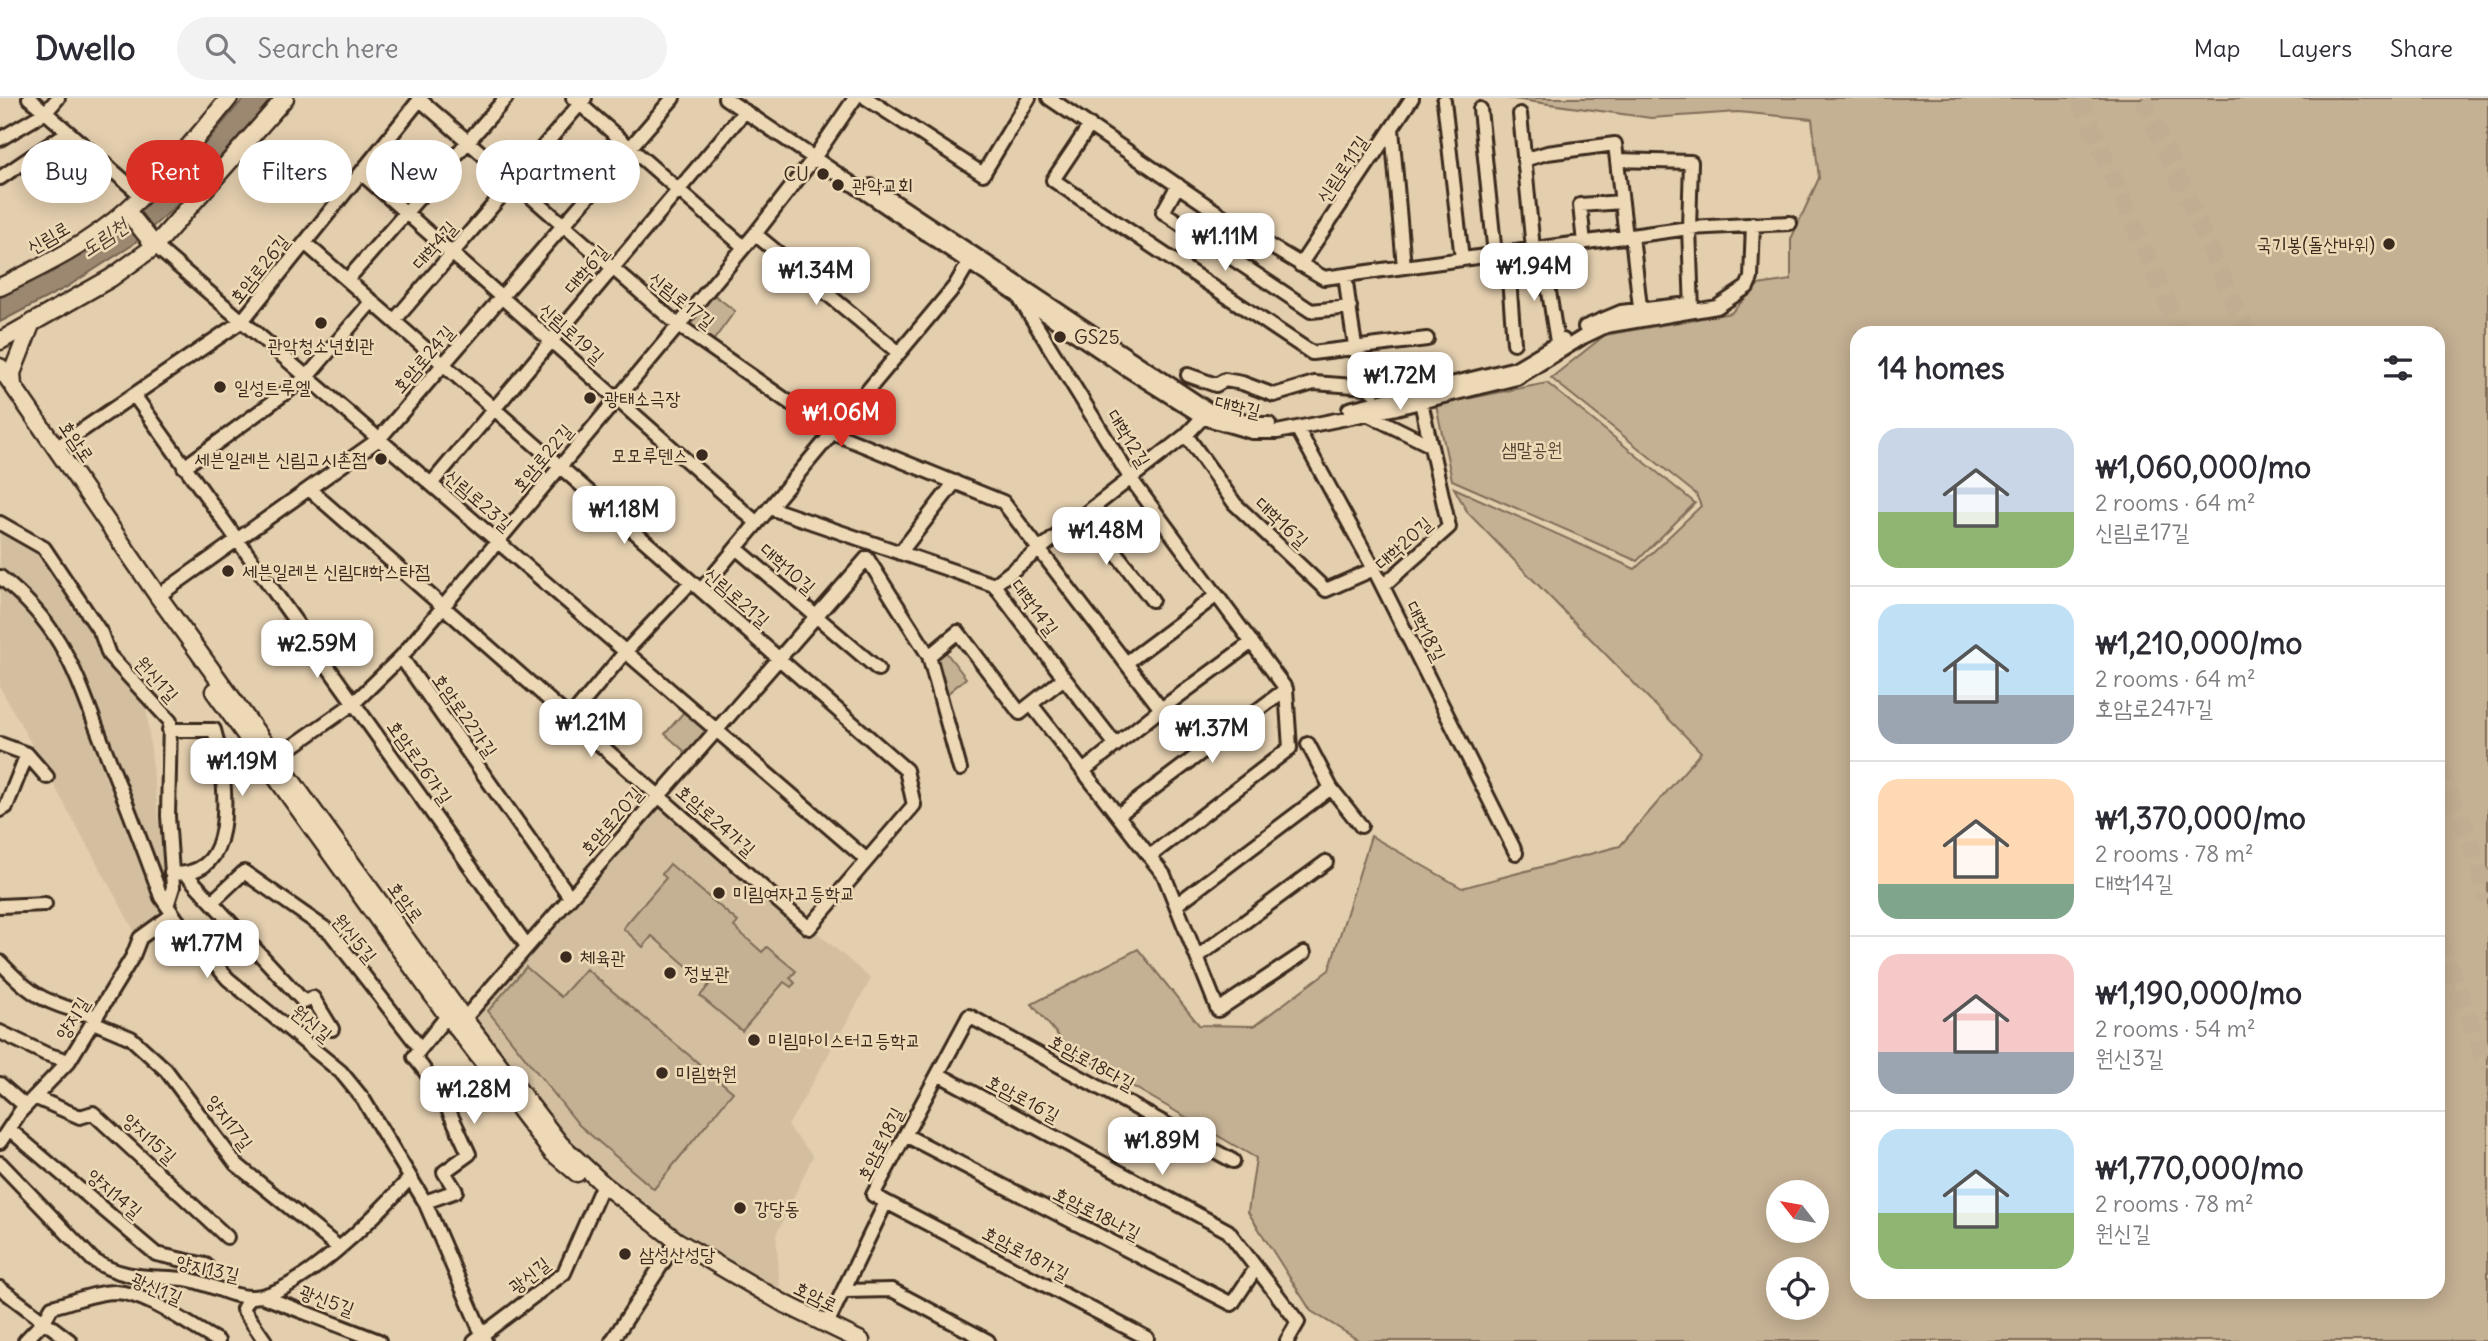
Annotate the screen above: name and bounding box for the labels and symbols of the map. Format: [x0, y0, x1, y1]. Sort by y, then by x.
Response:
street label: 신림로11길 [1311, 131, 1373, 207]
place label: CU [784, 162, 809, 186]
marker: CU [815, 166, 831, 182]
place label: 관악교회 [852, 173, 913, 197]
marker: 관악교회 [830, 177, 846, 193]
water label: 도림천 [75, 210, 134, 262]
pin: ₩1.11M [1168, 214, 1282, 273]
street label: 신림로 [22, 215, 74, 259]
street label: 대학4길 [406, 216, 462, 274]
street label: 호암로26길 [224, 229, 294, 309]
place label: 국기봉(돌산바위) [2256, 232, 2375, 256]
marker: 국기봉(돌산바위) [2381, 236, 2397, 252]
street label: 대학6길 [559, 240, 613, 298]
pin: ₩1.94M [1477, 244, 1591, 303]
pin: ₩1.34M [759, 248, 873, 307]
street label: 신림로17길 [644, 266, 720, 334]
street label: 신림로19길 [534, 297, 610, 369]
marker: 관악청소년회관 [313, 315, 329, 331]
street label: 호암로24길 [387, 320, 459, 398]
place label: GS25 [1074, 325, 1120, 349]
marker: GS25 [1052, 329, 1068, 345]
place label: 관악청소년회관 [267, 333, 375, 357]
pin: ₩1.72M [1343, 352, 1457, 412]
place label: 일성트루엘 [234, 375, 310, 399]
marker: 일성트루엘 [212, 379, 228, 395]
place label: 광태소극장 [604, 386, 680, 410]
street label: 대학길 [1213, 389, 1263, 423]
marker: 광태소극장 [582, 390, 598, 406]
pin: ₩1.06M [784, 390, 898, 449]
street label: 대학12길 [1102, 405, 1156, 471]
street label: 호암로 [54, 415, 100, 467]
street label: 호암로22길 [506, 419, 578, 497]
park label: 샘말공원 [1501, 437, 1563, 461]
place label: 모모루덴스 [612, 443, 688, 467]
place label: 세븐일레븐 신림고시촌점 [194, 447, 367, 471]
marker: 모모루덴스 [694, 447, 710, 463]
marker: 세븐일레븐 신림고시촌점 [373, 451, 389, 467]
street label: 신림로23길 [440, 464, 518, 536]
pin: ₩1.18M [567, 486, 681, 546]
street label: 대학16길 [1250, 491, 1314, 553]
pin: ₩1.48M [1049, 508, 1163, 567]
street label: 대학20길 [1369, 511, 1437, 575]
street label: 대학10길 [755, 537, 821, 599]
place label: 세븐일레븐 신림대학스타점 [242, 559, 430, 583]
street label: 신림로21길 [699, 562, 775, 632]
marker: 세븐일레븐 신림대학스타점 [220, 563, 236, 579]
street label: 대학14길 [1006, 574, 1064, 640]
street label: 대학18길 [1401, 597, 1451, 665]
pin: ₩2.59M [260, 620, 374, 680]
street label: 원신1길 [130, 651, 184, 707]
street label: 호암로22가길 [427, 668, 503, 762]
pin: ₩1.21M [534, 700, 648, 759]
pin: ₩1.37M [1155, 706, 1269, 765]
street label: 호암로26가길 [382, 715, 458, 809]
pin: ₩1.19M [185, 738, 299, 798]
street label: 호암로24가길 [671, 779, 761, 861]
street label: 호암로20길 [574, 781, 648, 861]
street label: 호암로 [383, 876, 429, 928]
place label: 미림여자고등학교 [733, 881, 855, 905]
marker: 미림여자고등학교 [711, 885, 727, 901]
street label: 원신5길 [328, 909, 382, 967]
pin: ₩1.77M [150, 920, 264, 980]
place label: 체육관 [580, 945, 626, 969]
marker: 체육관 [558, 949, 574, 965]
place label: 정보관 [684, 961, 730, 985]
marker: 정보관 [662, 965, 678, 981]
street label: 양지길 [50, 992, 94, 1044]
street label: 원신길 [287, 999, 337, 1047]
place label: 미림마이스터고등학교 [768, 1028, 921, 1052]
street label: 호암로18다길 [1045, 1028, 1139, 1096]
marker: 미림마이스터고등학교 [746, 1032, 762, 1048]
place label: 미림학원 [676, 1061, 737, 1085]
marker: 미림학원 [654, 1065, 670, 1081]
pin: ₩1.28M [417, 1066, 531, 1126]
street label: 호암로16길 [982, 1069, 1064, 1127]
street label: 양지17길 [202, 1090, 258, 1154]
street label: 호암로18길 [851, 1103, 909, 1185]
street label: 양지15길 [118, 1108, 182, 1168]
pin: ₩1.89M [1105, 1118, 1219, 1177]
street label: 양지14길 [83, 1163, 147, 1223]
north arrow [1766, 1180, 1829, 1242]
street label: 호암로18나길 [1049, 1181, 1145, 1245]
place label: 강당동 [754, 1196, 800, 1220]
marker: 강당동 [732, 1200, 748, 1216]
street label: 호암로18가길 [978, 1220, 1074, 1286]
place label: 삼성산성당 [639, 1242, 715, 1266]
marker: 삼성산성당 [617, 1246, 633, 1262]
street label: 양지13길 [174, 1249, 242, 1287]
street label: 광신길 [504, 1251, 554, 1299]
street label: 광신1길 [128, 1267, 186, 1309]
street label: 호암로 [790, 1275, 842, 1317]
street label: 광신5길 [296, 1279, 358, 1321]

